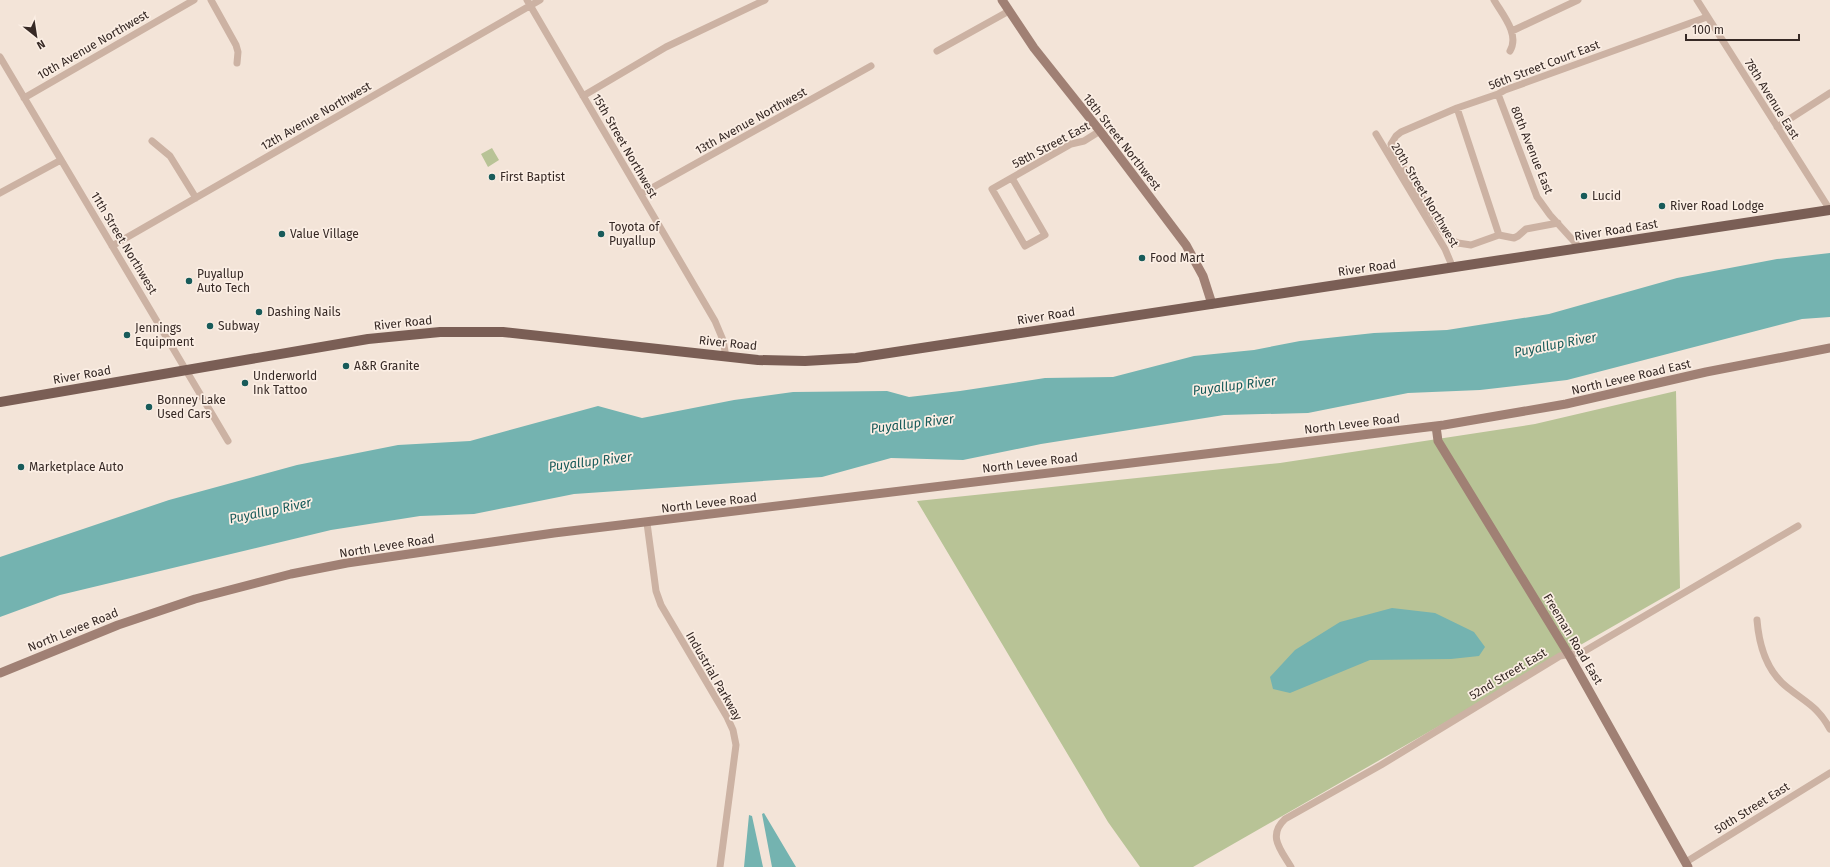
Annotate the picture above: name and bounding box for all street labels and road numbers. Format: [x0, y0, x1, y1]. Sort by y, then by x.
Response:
street label: 10th Avenue Northwest [35, 7, 151, 83]
street label: 56th Street Court East [1486, 37, 1602, 93]
street label: 78th Avenue East [1742, 56, 1803, 142]
street label: 12th Avenue Northwest [258, 78, 374, 153]
street label: 13th Avenue Northwest [693, 84, 810, 157]
street label: 18th Street Northwest [1080, 91, 1164, 193]
street label: 15th Street Northwest [590, 92, 661, 201]
street label: 80th Avenue East [1508, 104, 1556, 197]
street label: 58th Street East [1010, 118, 1093, 171]
street label: 20th Street Northwest [1388, 140, 1462, 250]
street label: 11th Street Northwest [88, 189, 160, 297]
street label: River Road East [1573, 216, 1659, 244]
street label: River Road [1337, 257, 1397, 279]
street label: River Road [1016, 305, 1076, 327]
street label: River Road [373, 313, 433, 333]
street label: River Road [698, 333, 758, 353]
street label: North Levee Road East [1570, 356, 1693, 398]
street label: River Road [52, 363, 112, 387]
street label: North Levee Road [1303, 411, 1401, 437]
street label: North Levee Road [981, 450, 1079, 476]
street label: North Levee Road [660, 490, 758, 516]
street label: North Levee Road [338, 532, 436, 560]
street label: Freeman Road East [1540, 591, 1606, 687]
street label: North Levee Road [26, 605, 120, 655]
street label: Industrial Parkway [683, 629, 745, 723]
street label: 52nd Street East [1467, 645, 1550, 703]
street label: 50th Street East [1712, 779, 1793, 837]

